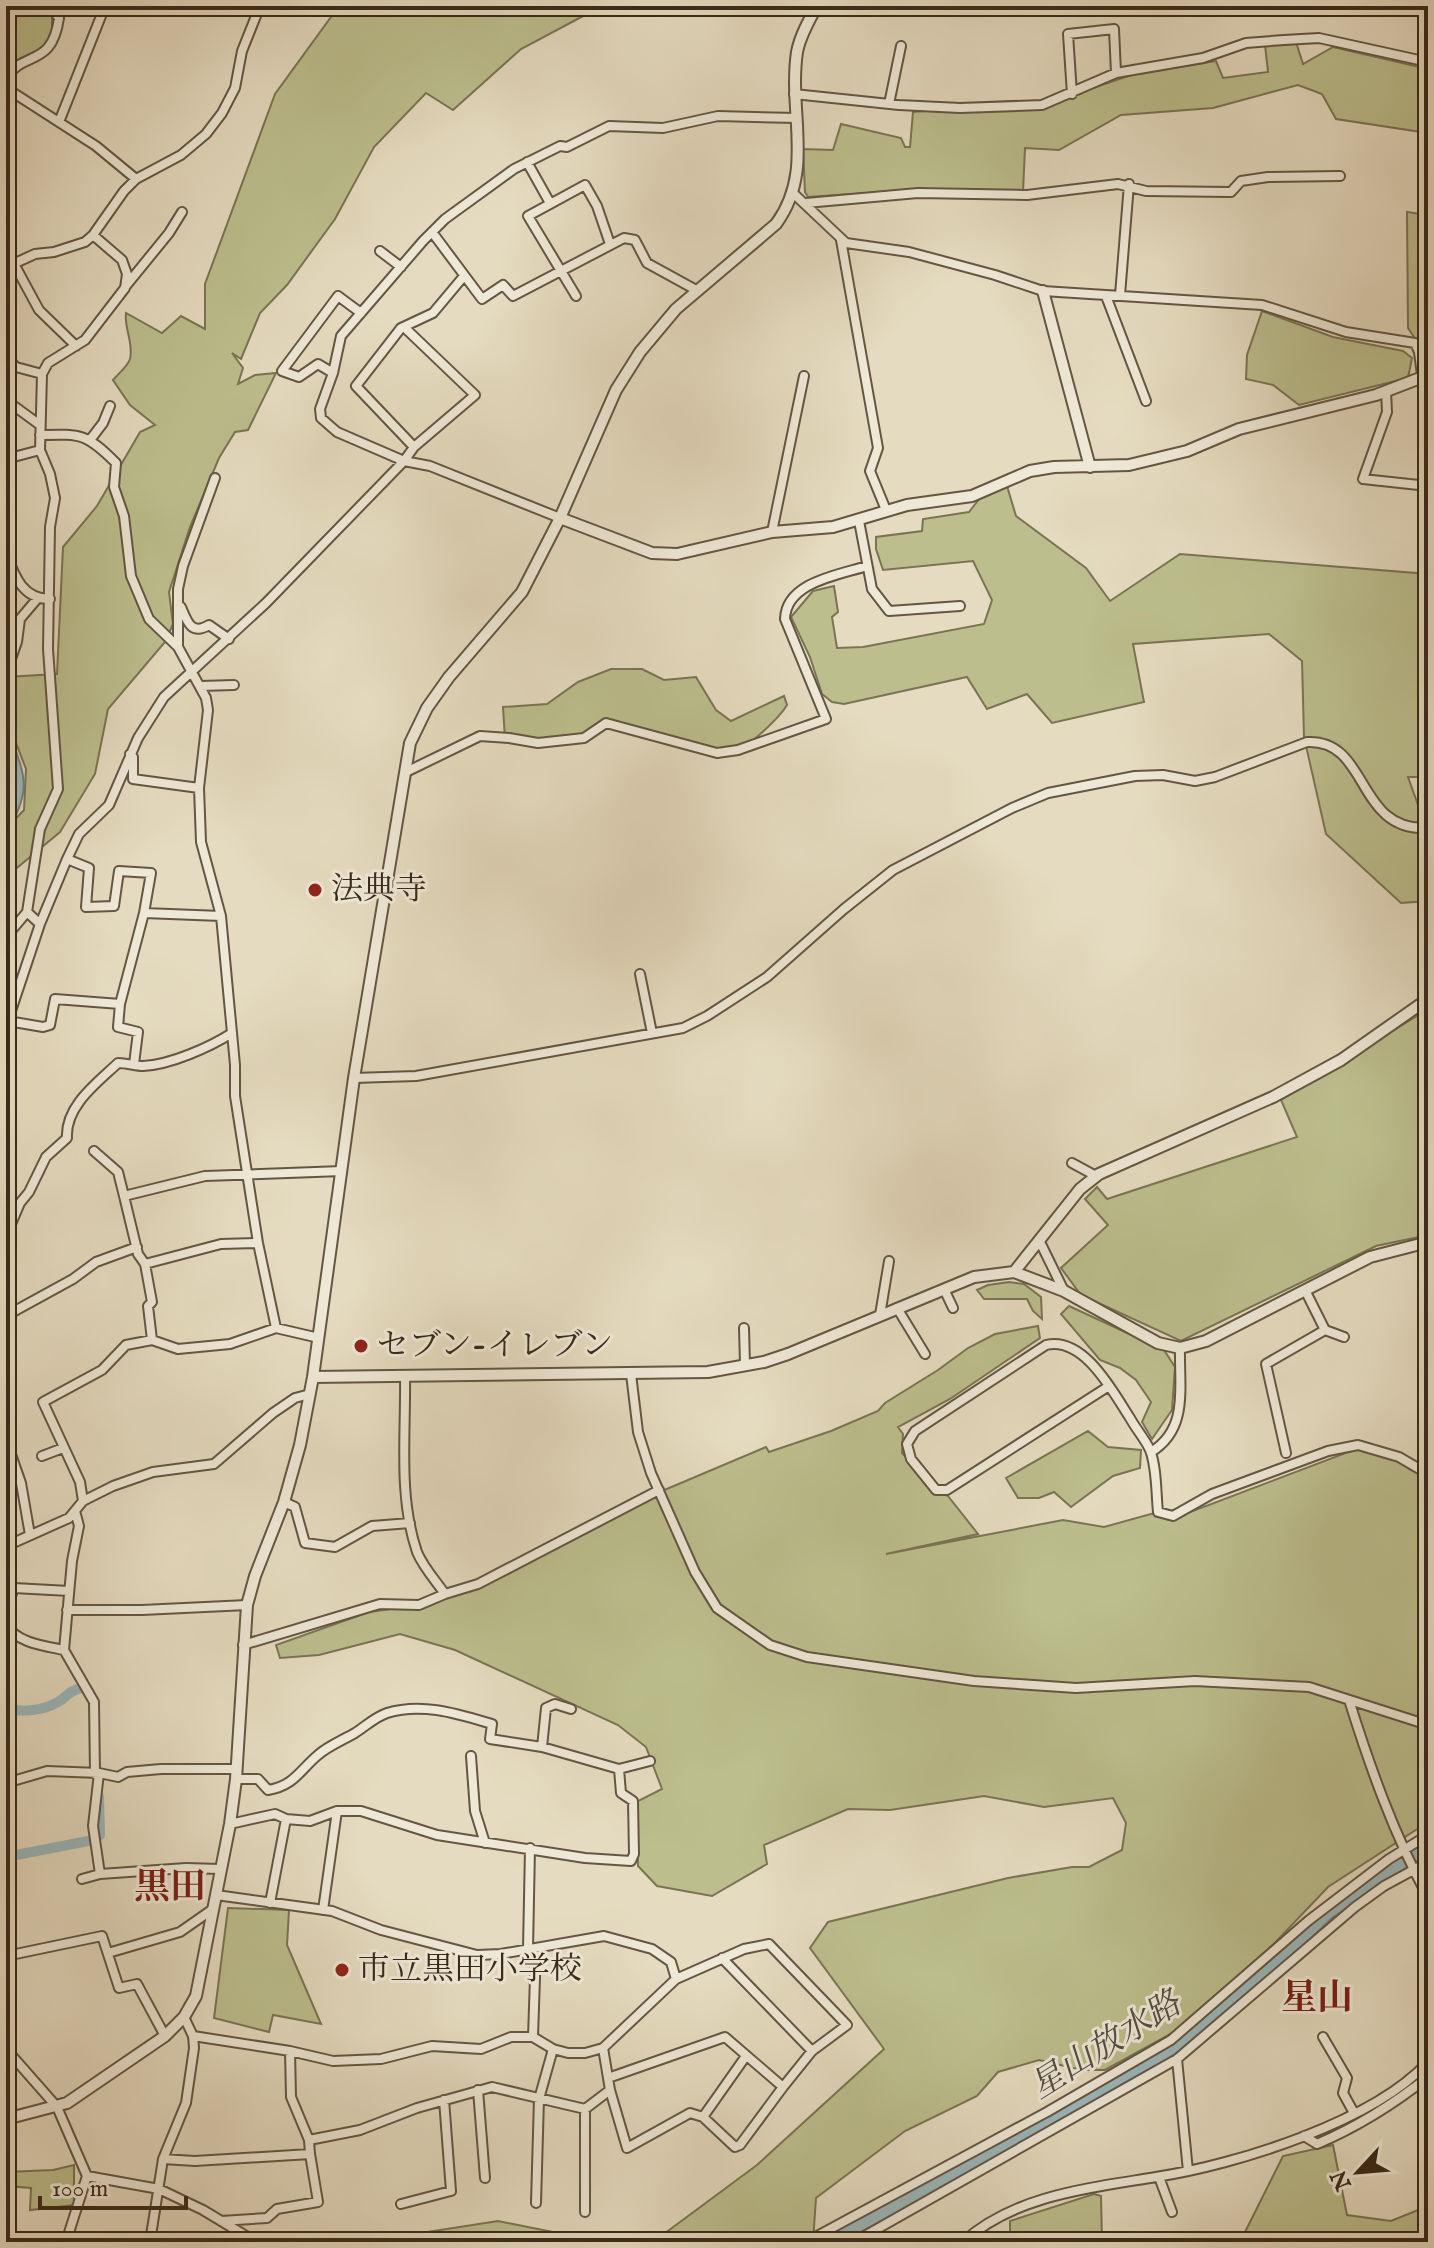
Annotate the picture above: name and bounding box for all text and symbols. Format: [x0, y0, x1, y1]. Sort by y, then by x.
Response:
place label: 法典寺 [331, 870, 427, 911]
marker: 法典寺 [306, 881, 324, 899]
place label: セブン-イレブン [377, 1326, 613, 1367]
marker: セブン-イレブン [352, 1337, 370, 1355]
district label: 黒田 [134, 1865, 206, 1911]
place label: 市立黒田小学校 [358, 1950, 582, 1991]
marker: 市立黒田小学校 [333, 1961, 351, 1979]
district label: 星山 [1281, 1976, 1353, 2022]
water label: 星山放水路 [1023, 1982, 1191, 2109]
north arrow [1318, 2132, 1398, 2212]
scale bar [40, 2160, 186, 2210]
text: N [1325, 2165, 1359, 2195]
text: 100 m [52, 2174, 108, 2205]

